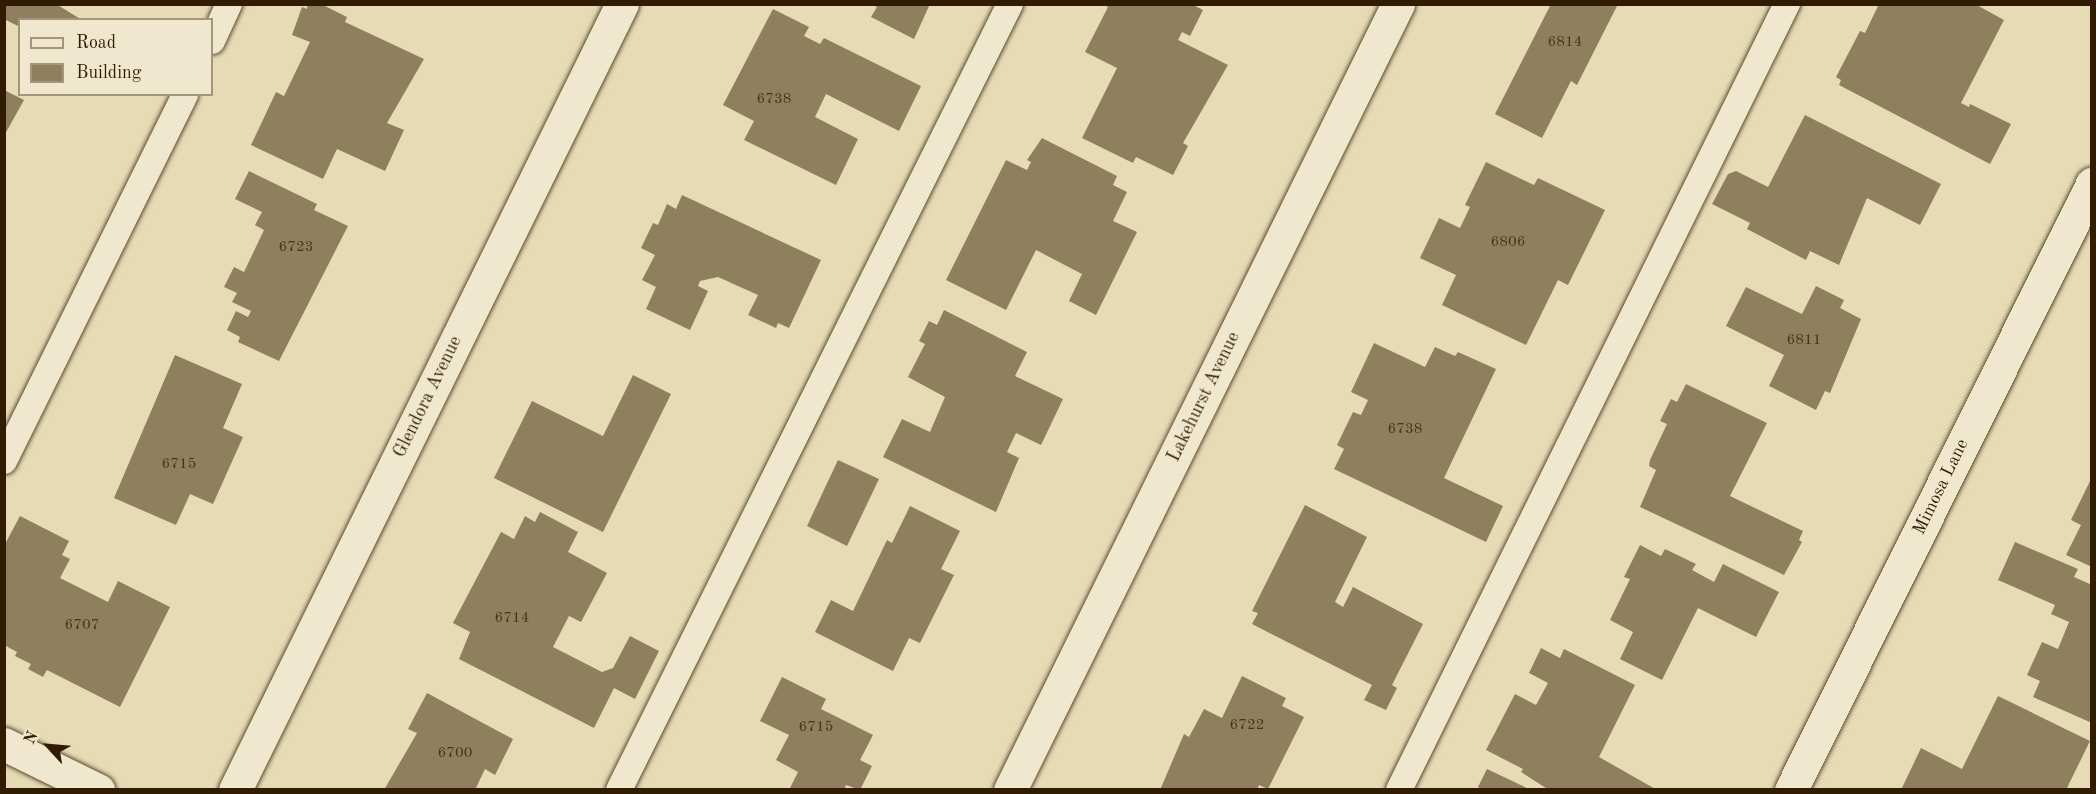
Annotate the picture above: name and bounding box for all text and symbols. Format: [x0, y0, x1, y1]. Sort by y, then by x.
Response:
legend [18, 18, 213, 96]
text: Road [76, 34, 116, 52]
house number: 6814 [1548, 34, 1582, 52]
text: Building [76, 64, 141, 82]
house number: 6738 [757, 91, 791, 109]
house number: 6806 [1491, 234, 1525, 252]
house number: 6723 [279, 239, 313, 257]
street label: Lakehurst Avenue [1163, 329, 1245, 465]
house number: 6811 [1787, 332, 1821, 350]
street label: Glendora Avenue [389, 333, 467, 461]
house number: 6738 [1388, 421, 1422, 439]
street label: Mimosa Lane [1909, 436, 1973, 538]
house number: 6715 [162, 456, 196, 474]
house number: 6714 [495, 610, 529, 628]
house number: 6707 [65, 617, 99, 635]
north arrow [18, 716, 78, 776]
house number: 6722 [1230, 717, 1264, 735]
house number: 6715 [799, 719, 833, 737]
text: N [22, 729, 42, 747]
house number: 6700 [438, 745, 472, 763]

